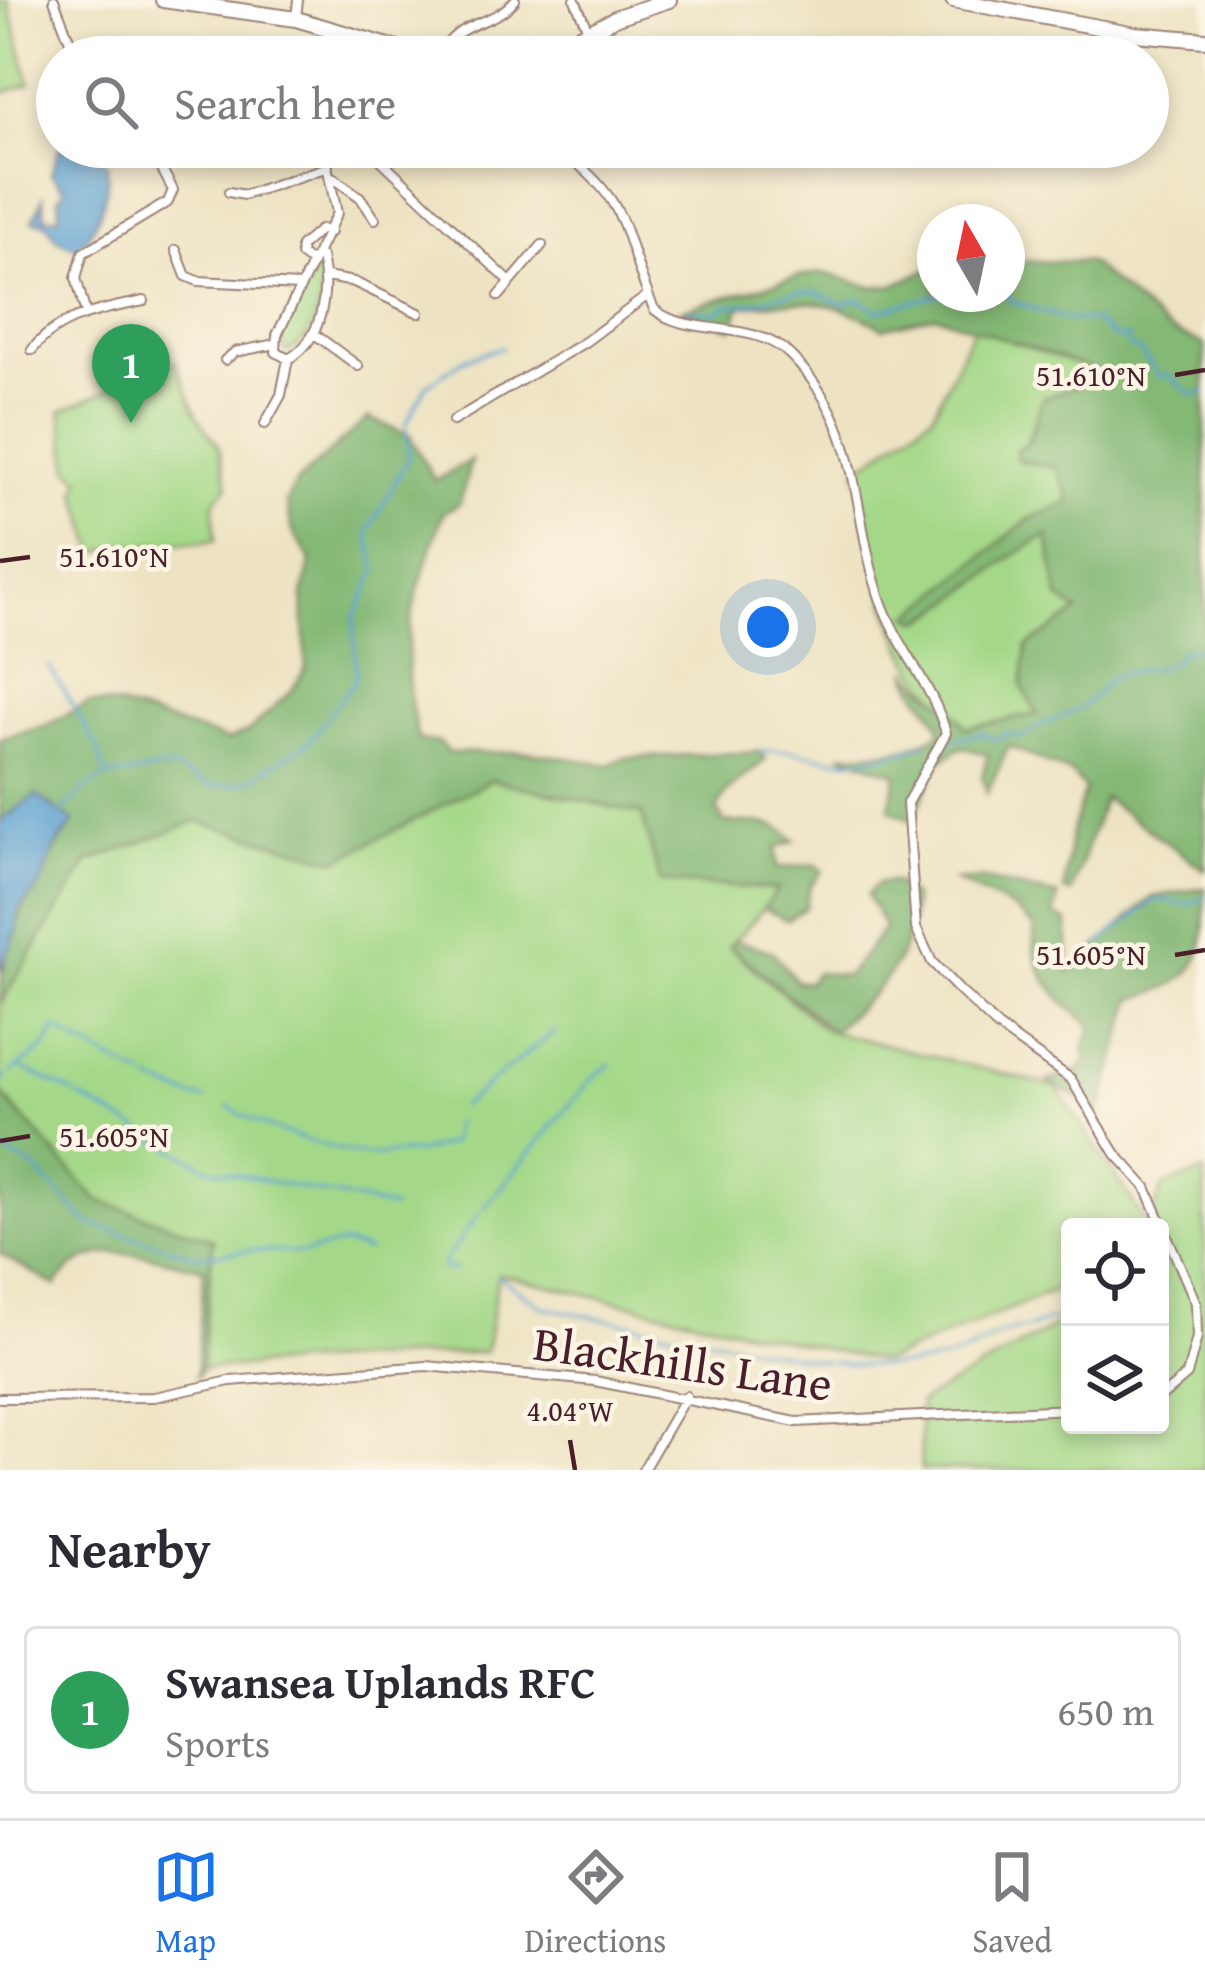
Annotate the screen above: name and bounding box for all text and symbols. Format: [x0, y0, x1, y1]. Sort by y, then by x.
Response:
search box [36, 36, 1169, 168]
icon: search [78, 69, 144, 135]
text: Search here [174, 70, 396, 135]
north arrow [917, 204, 1025, 312]
pin: 1 [92, 324, 170, 423]
text: 51.610°N [1036, 353, 1146, 397]
text: 51.610°N [59, 534, 169, 578]
your location [738, 597, 798, 657]
text: 51.605°N [1036, 932, 1146, 976]
text: 51.605°N [59, 1114, 169, 1158]
map controls [1061, 1218, 1169, 1434]
button: locate [1061, 1218, 1169, 1326]
street label: Blackhills Lane [529, 1306, 837, 1419]
button: layers [1061, 1326, 1169, 1434]
text: 4.04°W [527, 1388, 614, 1432]
text: Nearby [48, 1511, 211, 1586]
text: Swansea Uplands RFC [165, 1649, 596, 1714]
text: 1 [80, 1682, 100, 1739]
text: 650 m [1057, 1682, 1154, 1739]
text: Sports [165, 1714, 270, 1771]
tab: Map [153, 1844, 219, 1964]
tab: Directions [525, 1844, 666, 1964]
tab: Saved [972, 1844, 1052, 1964]

